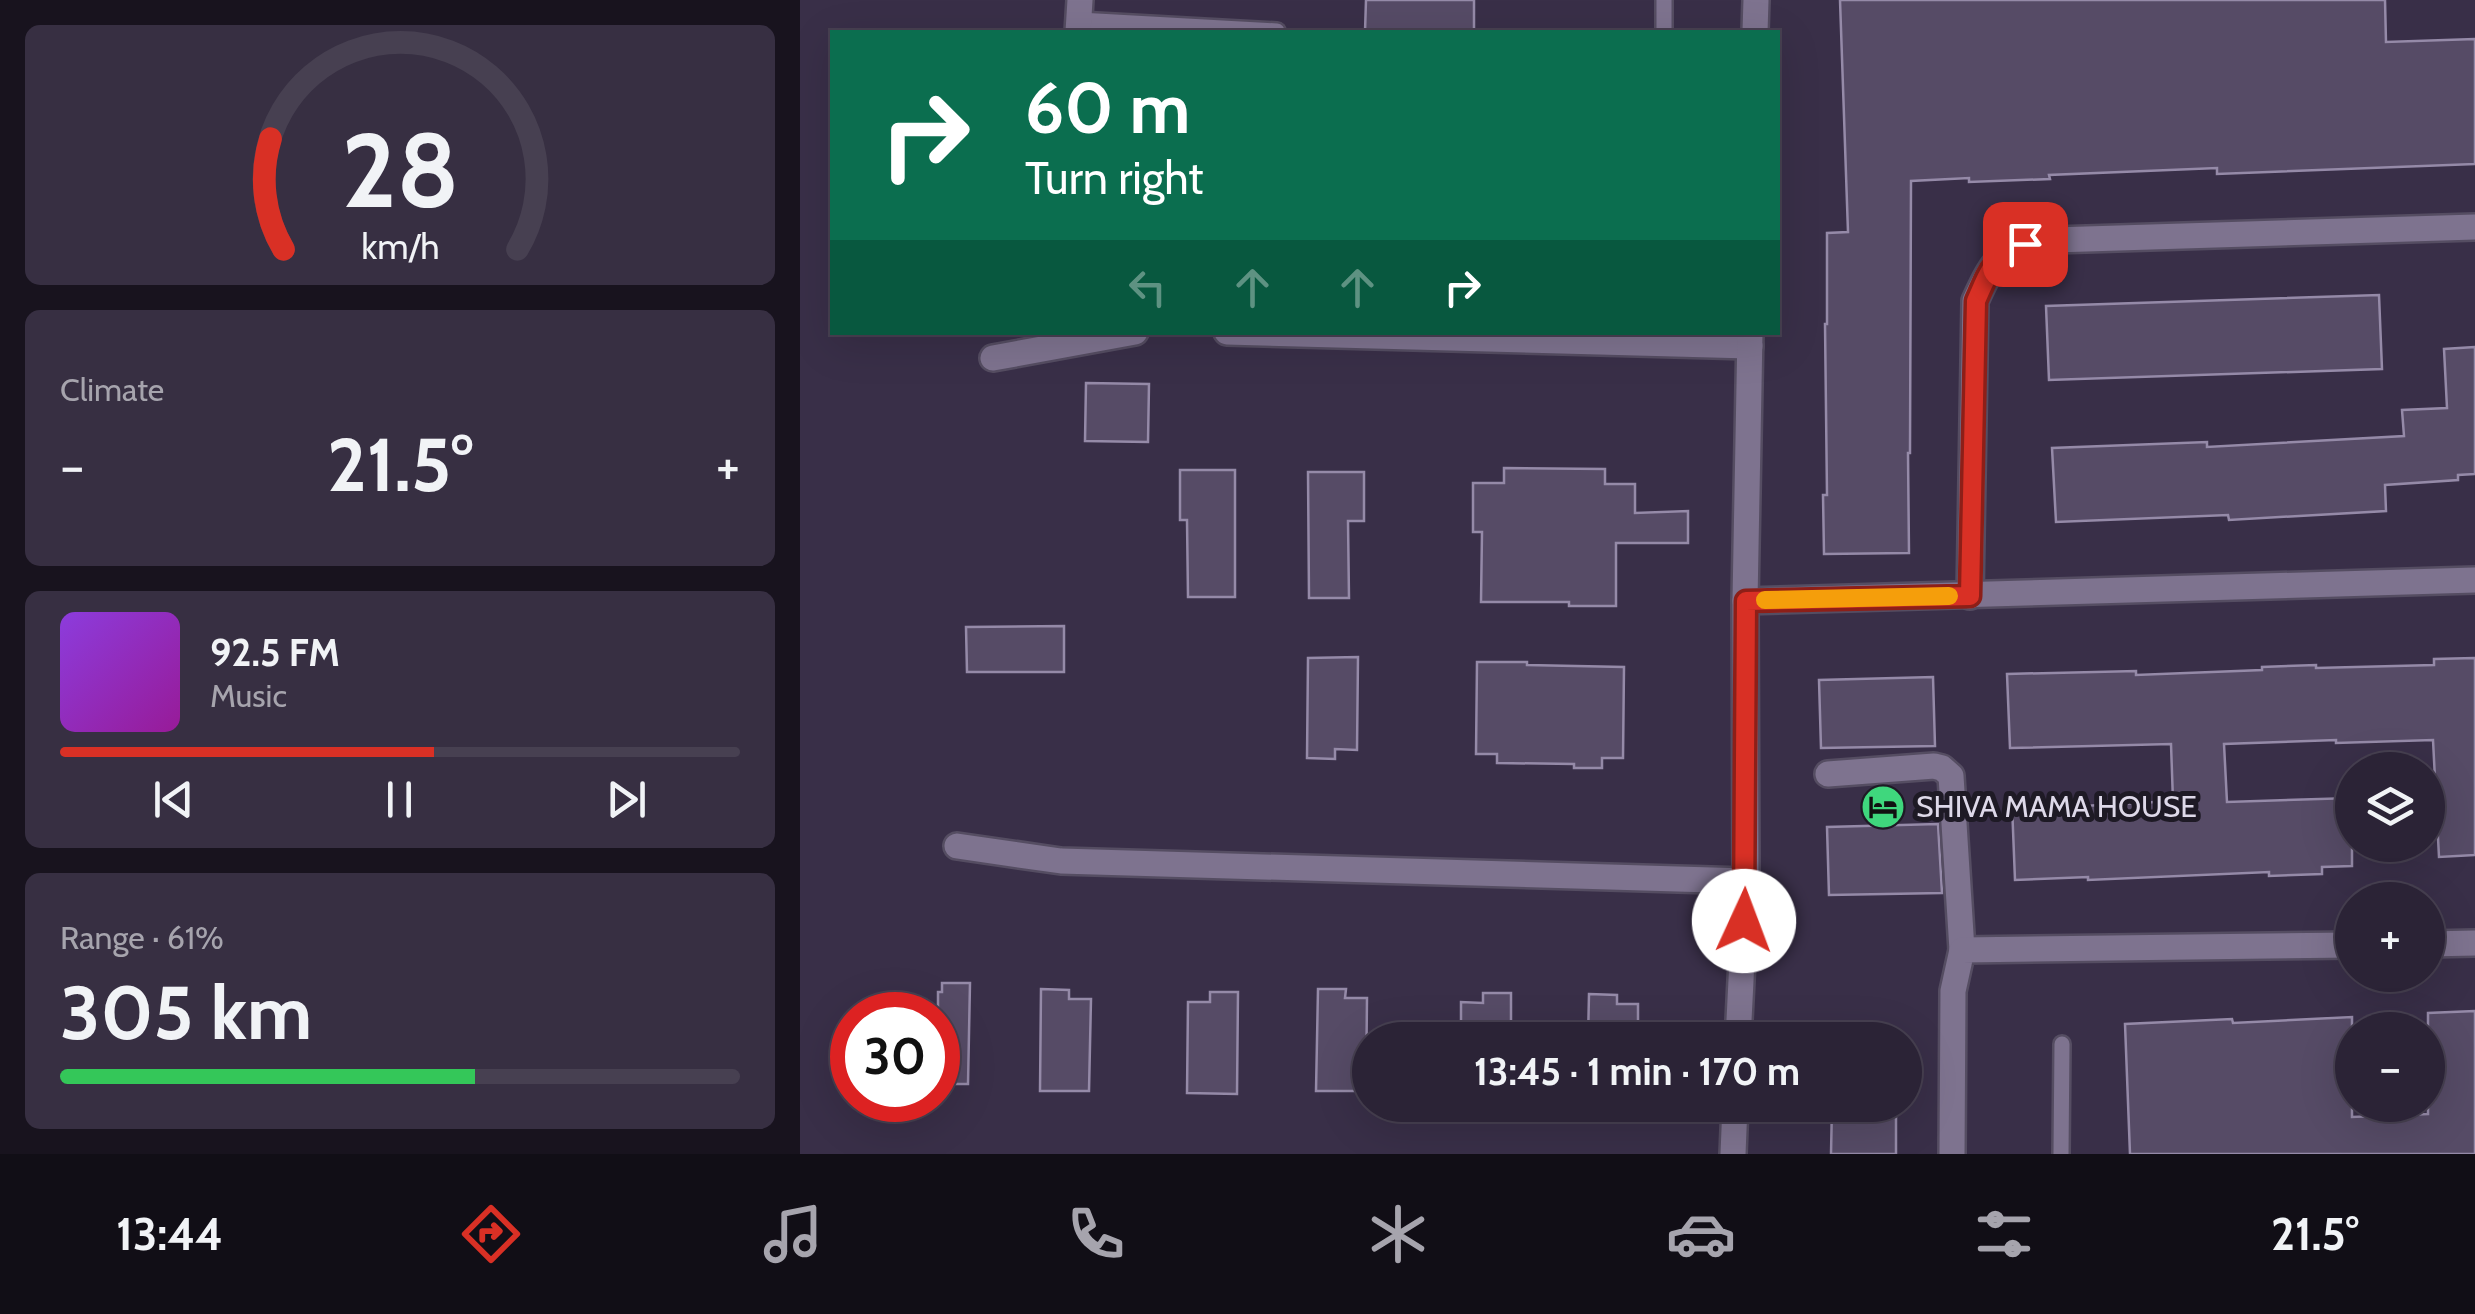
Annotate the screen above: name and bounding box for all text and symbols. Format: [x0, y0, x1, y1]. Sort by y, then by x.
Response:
text: 60 m [1025, 65, 1190, 151]
icon: right [860, 70, 990, 200]
text: 28 [341, 107, 459, 233]
text: Turn right [1025, 151, 1204, 205]
pin [1983, 202, 2068, 287]
icon: arrive [1998, 217, 2053, 272]
text: km/h [361, 225, 439, 268]
icon: left [1120, 260, 1175, 315]
icon: ahead [1225, 260, 1280, 315]
icon: ahead [1330, 260, 1385, 315]
icon: right [1435, 260, 1490, 315]
text: Climate [60, 370, 164, 409]
text: 21.5° [327, 419, 473, 510]
text: − [60, 432, 84, 499]
text: + [716, 432, 740, 499]
text: 92.5 FM [210, 629, 340, 676]
text: Music [210, 676, 287, 715]
map controls [2335, 752, 2445, 1122]
button: layers [2335, 752, 2445, 862]
icon: previous [146, 772, 201, 827]
icon: pause [372, 772, 427, 827]
icon: next [599, 772, 654, 827]
hotel icon: SHIVA MAMA HOUSE [1860, 784, 1906, 830]
place label: SHIVA MAMA HOUSE [1916, 788, 2197, 825]
position arrow [1692, 869, 1796, 973]
button: + [2335, 882, 2445, 992]
text: Range · 61% [60, 918, 224, 957]
text: 305 km [60, 967, 312, 1058]
speed limit sign: 30 [830, 992, 960, 1122]
button: − [2335, 1012, 2445, 1122]
text: 13:45 · 1 min · 170 m [1474, 1048, 1800, 1095]
icon: directions [456, 1199, 526, 1269]
icon: music [758, 1199, 828, 1269]
icon: phone [1061, 1199, 1131, 1269]
icon: climate [1363, 1199, 1433, 1269]
icon: car [1666, 1199, 1736, 1269]
icon: filters [1969, 1199, 2039, 1269]
text: 13:44 [116, 1207, 223, 1261]
text: 21.5° [2271, 1207, 2359, 1261]

